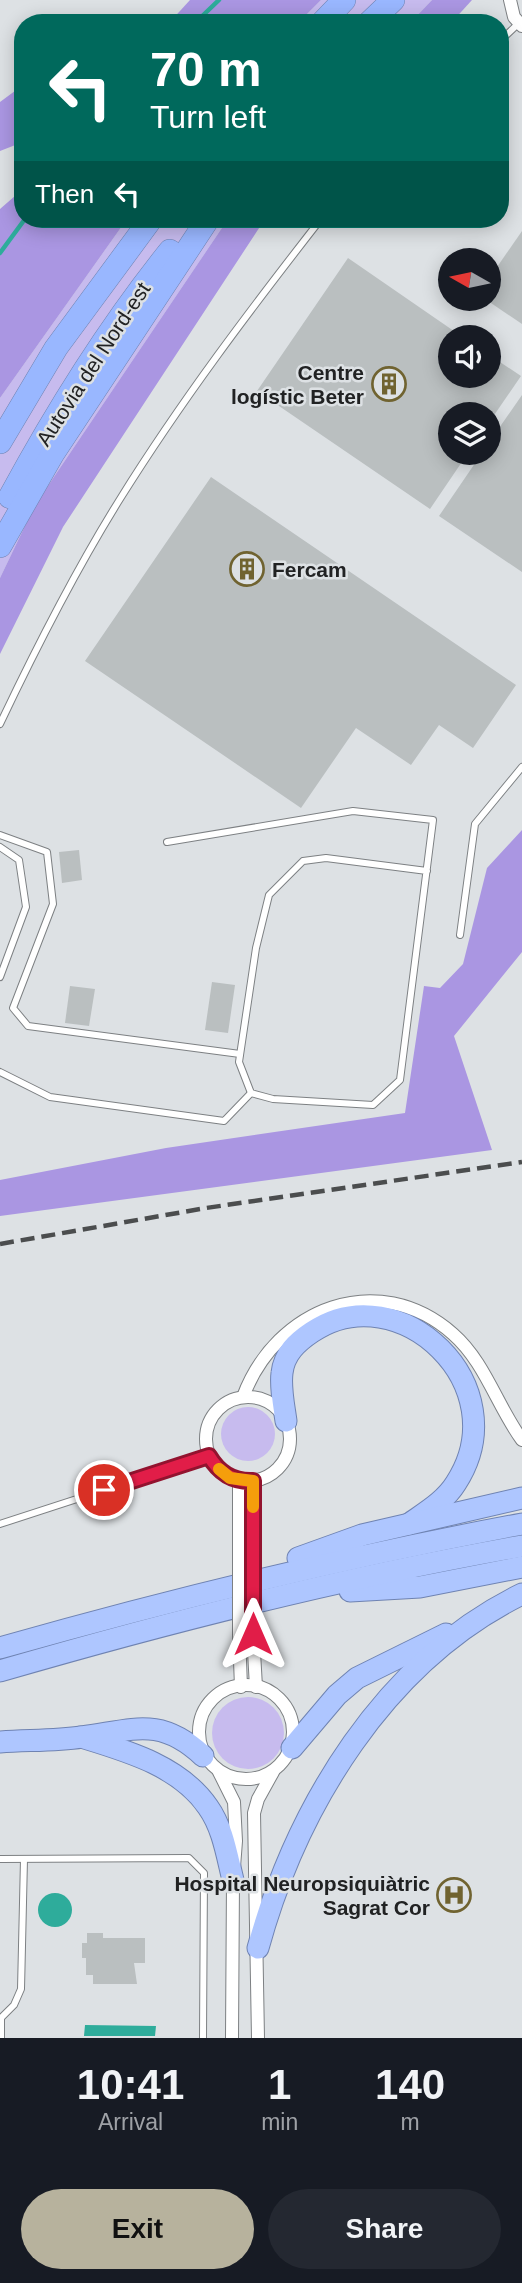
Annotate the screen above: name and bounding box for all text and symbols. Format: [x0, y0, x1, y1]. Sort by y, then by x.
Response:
icon: left [35, 42, 126, 133]
text: 70 m [150, 42, 262, 96]
text: Turn left [150, 99, 266, 135]
icon: left [108, 175, 146, 213]
text: Then [35, 179, 94, 209]
north arrow [438, 248, 500, 312]
map controls [438, 248, 501, 465]
street label: Autovia del Nord-est [32, 278, 155, 450]
button: sound [438, 325, 501, 388]
place label: Centre logístic Beter [231, 361, 364, 408]
building icon: Centre logístic Beter [370, 365, 408, 403]
button: layers [438, 402, 501, 465]
building icon: Fercam [228, 550, 266, 588]
place label: Fercam [272, 558, 347, 581]
pin [74, 1460, 134, 1520]
icon: arrive [85, 1471, 123, 1509]
position arrow [216, 1597, 290, 1671]
place label: Hospital Neuropsiquiàtric Sagrat Cor [174, 1872, 430, 1919]
hospital icon: Hospital Neuropsiquiàtric Sagrat Cor [435, 1876, 473, 1914]
text: 10:41 [77, 2061, 184, 2108]
text: 1 [268, 2061, 291, 2108]
text: 140 [375, 2061, 445, 2108]
text: Arrival [98, 2109, 163, 2135]
text: min [261, 2109, 298, 2135]
text: m [401, 2109, 420, 2135]
button: Exit [21, 2189, 254, 2269]
button: Share [268, 2189, 501, 2269]

